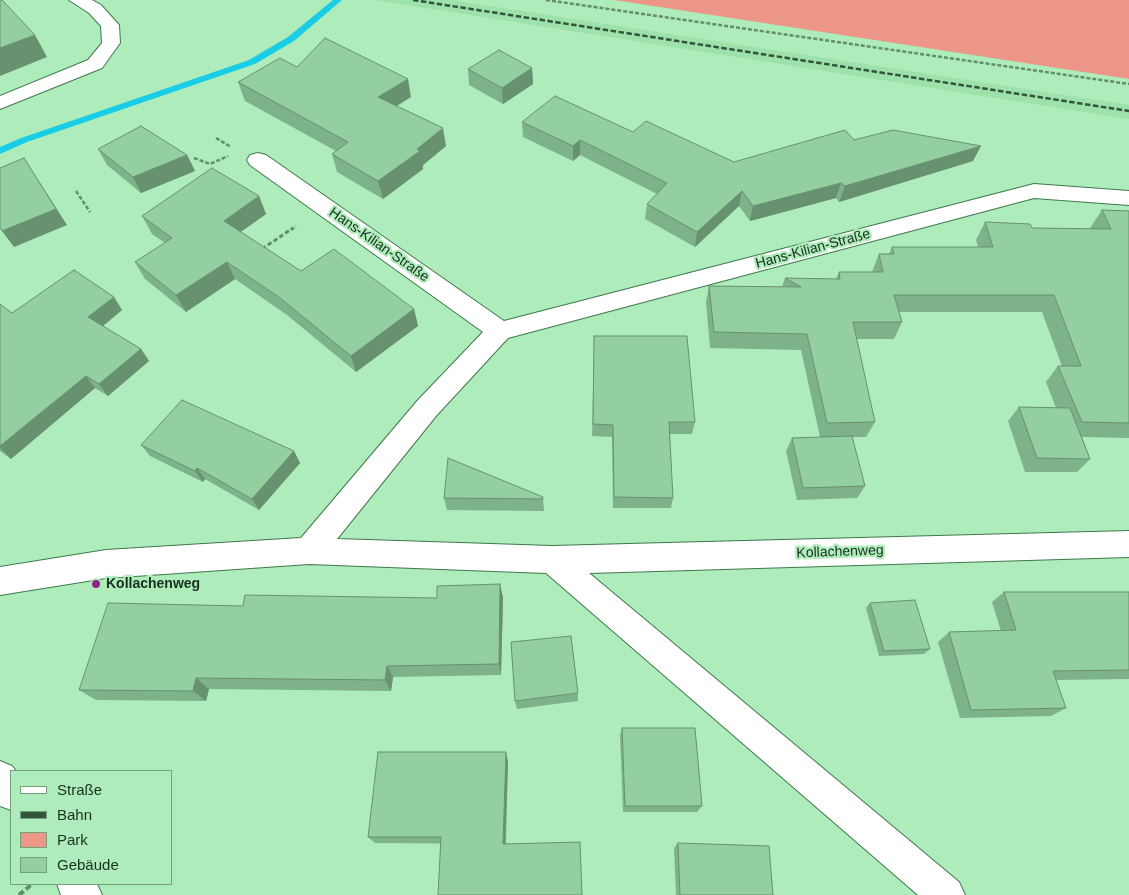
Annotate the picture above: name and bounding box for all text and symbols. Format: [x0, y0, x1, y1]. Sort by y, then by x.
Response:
street label: Hans-Kilian-Straße [326, 204, 432, 286]
street label: Hans-Kilian-Straße [754, 226, 872, 272]
street label: Kollachenweg [796, 542, 884, 562]
place label: Kollachenweg [106, 576, 200, 592]
marker: Kollachenweg [90, 578, 102, 590]
legend [10, 770, 172, 885]
text: Straße [57, 781, 102, 798]
text: Bahn [57, 806, 92, 823]
text: Park [57, 831, 88, 848]
text: Gebäude [57, 856, 119, 873]

